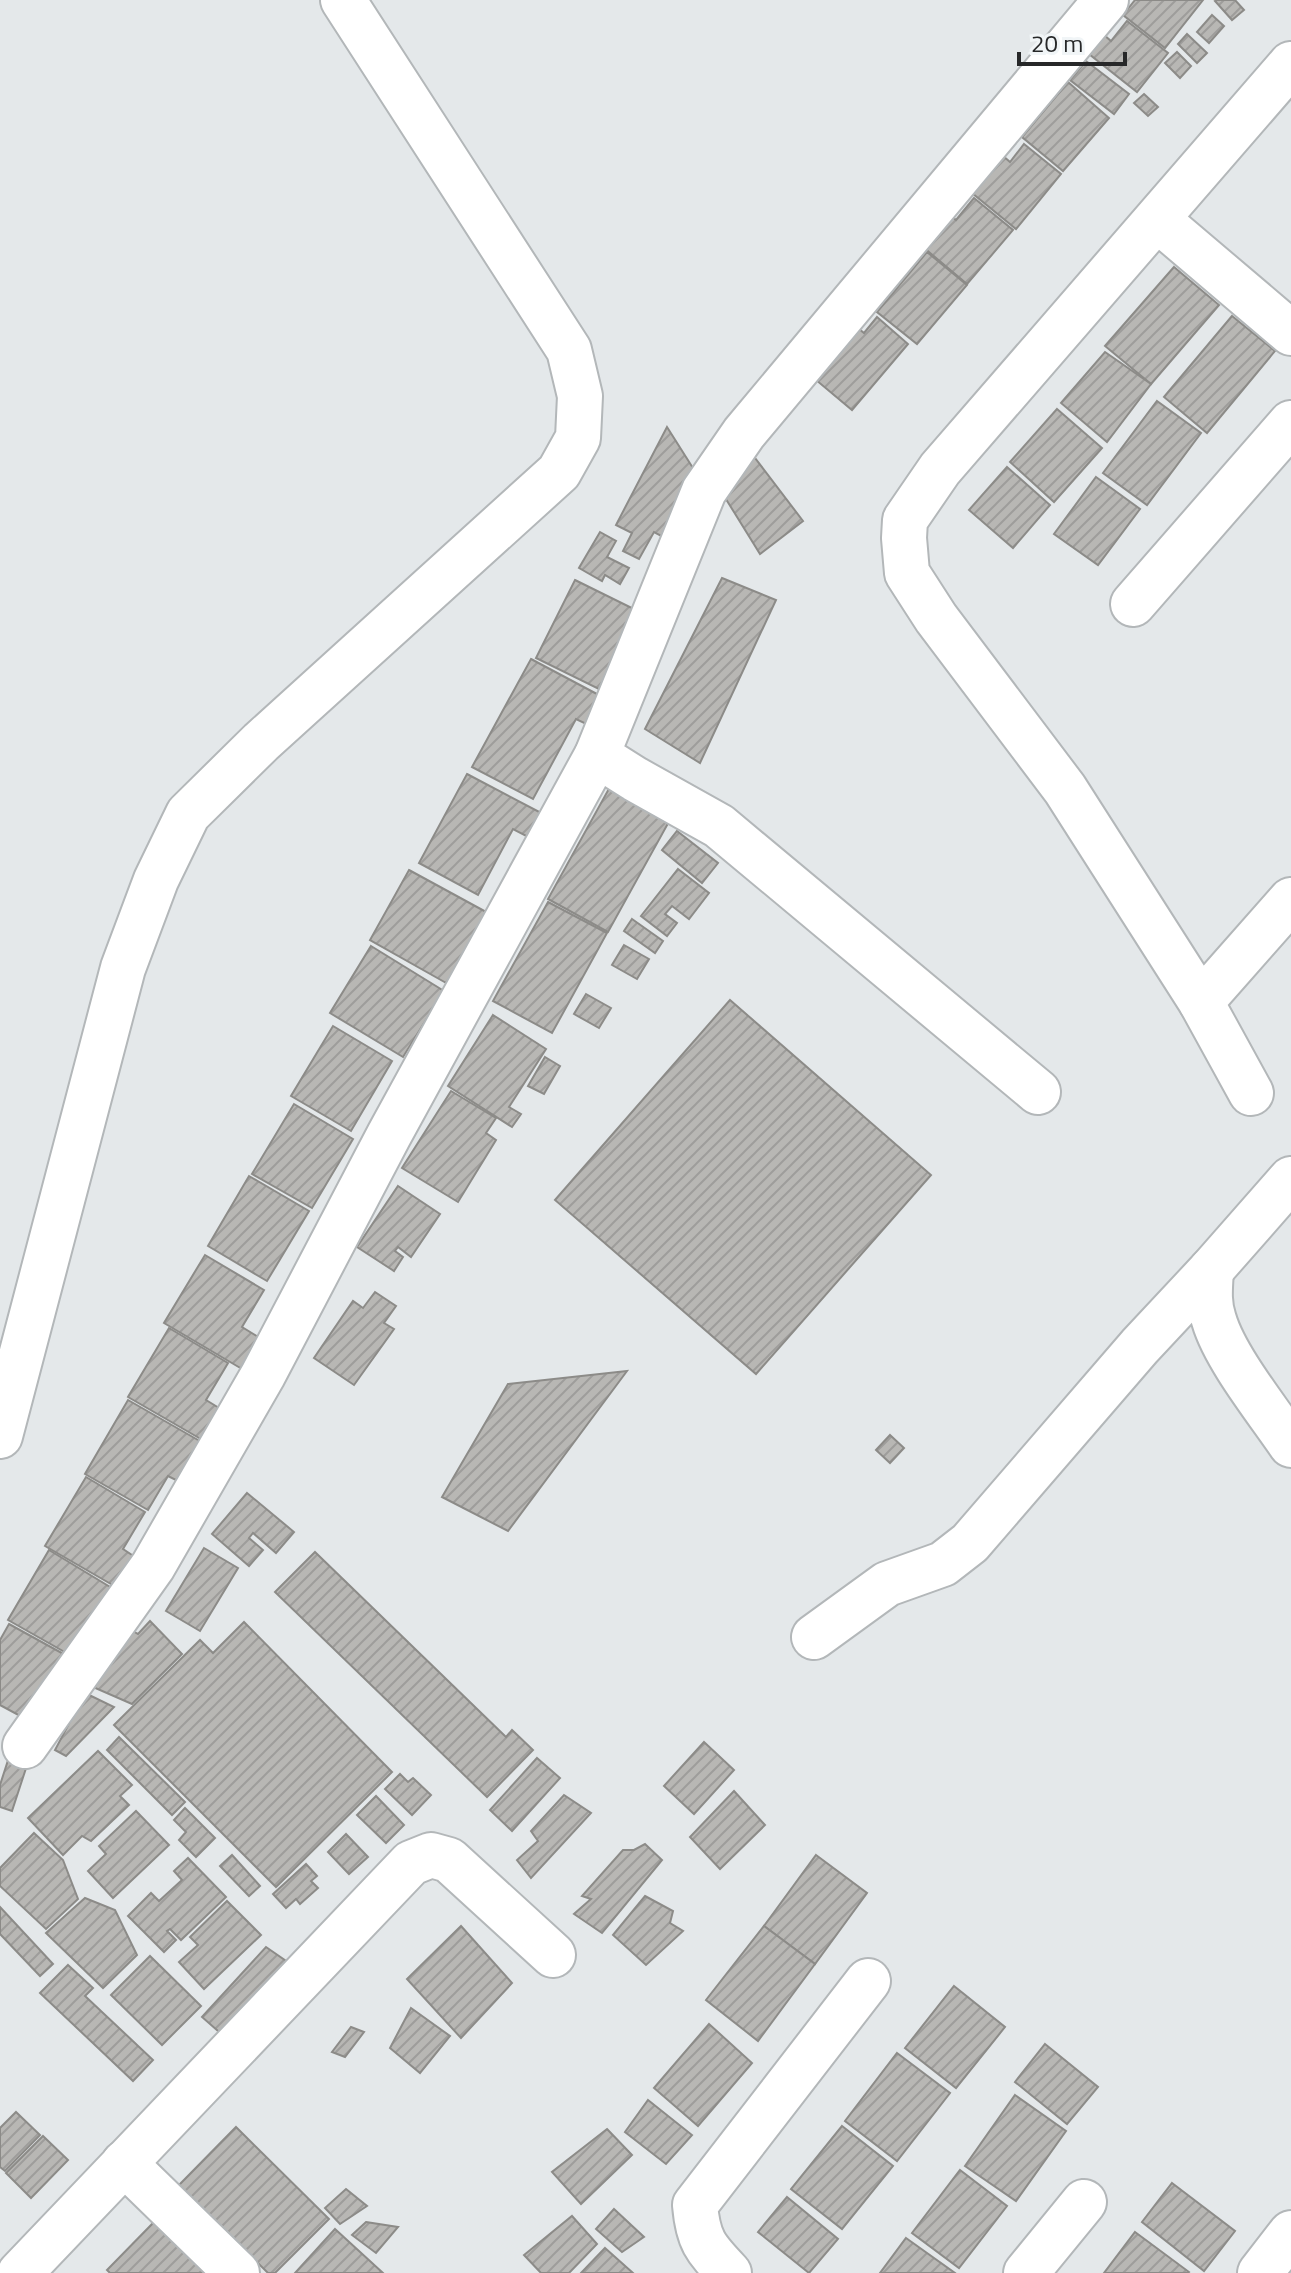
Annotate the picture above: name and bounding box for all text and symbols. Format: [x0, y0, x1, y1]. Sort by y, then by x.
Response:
scale bar [1019, 16, 1125, 66]
text: 20 m [1031, 25, 1083, 61]

